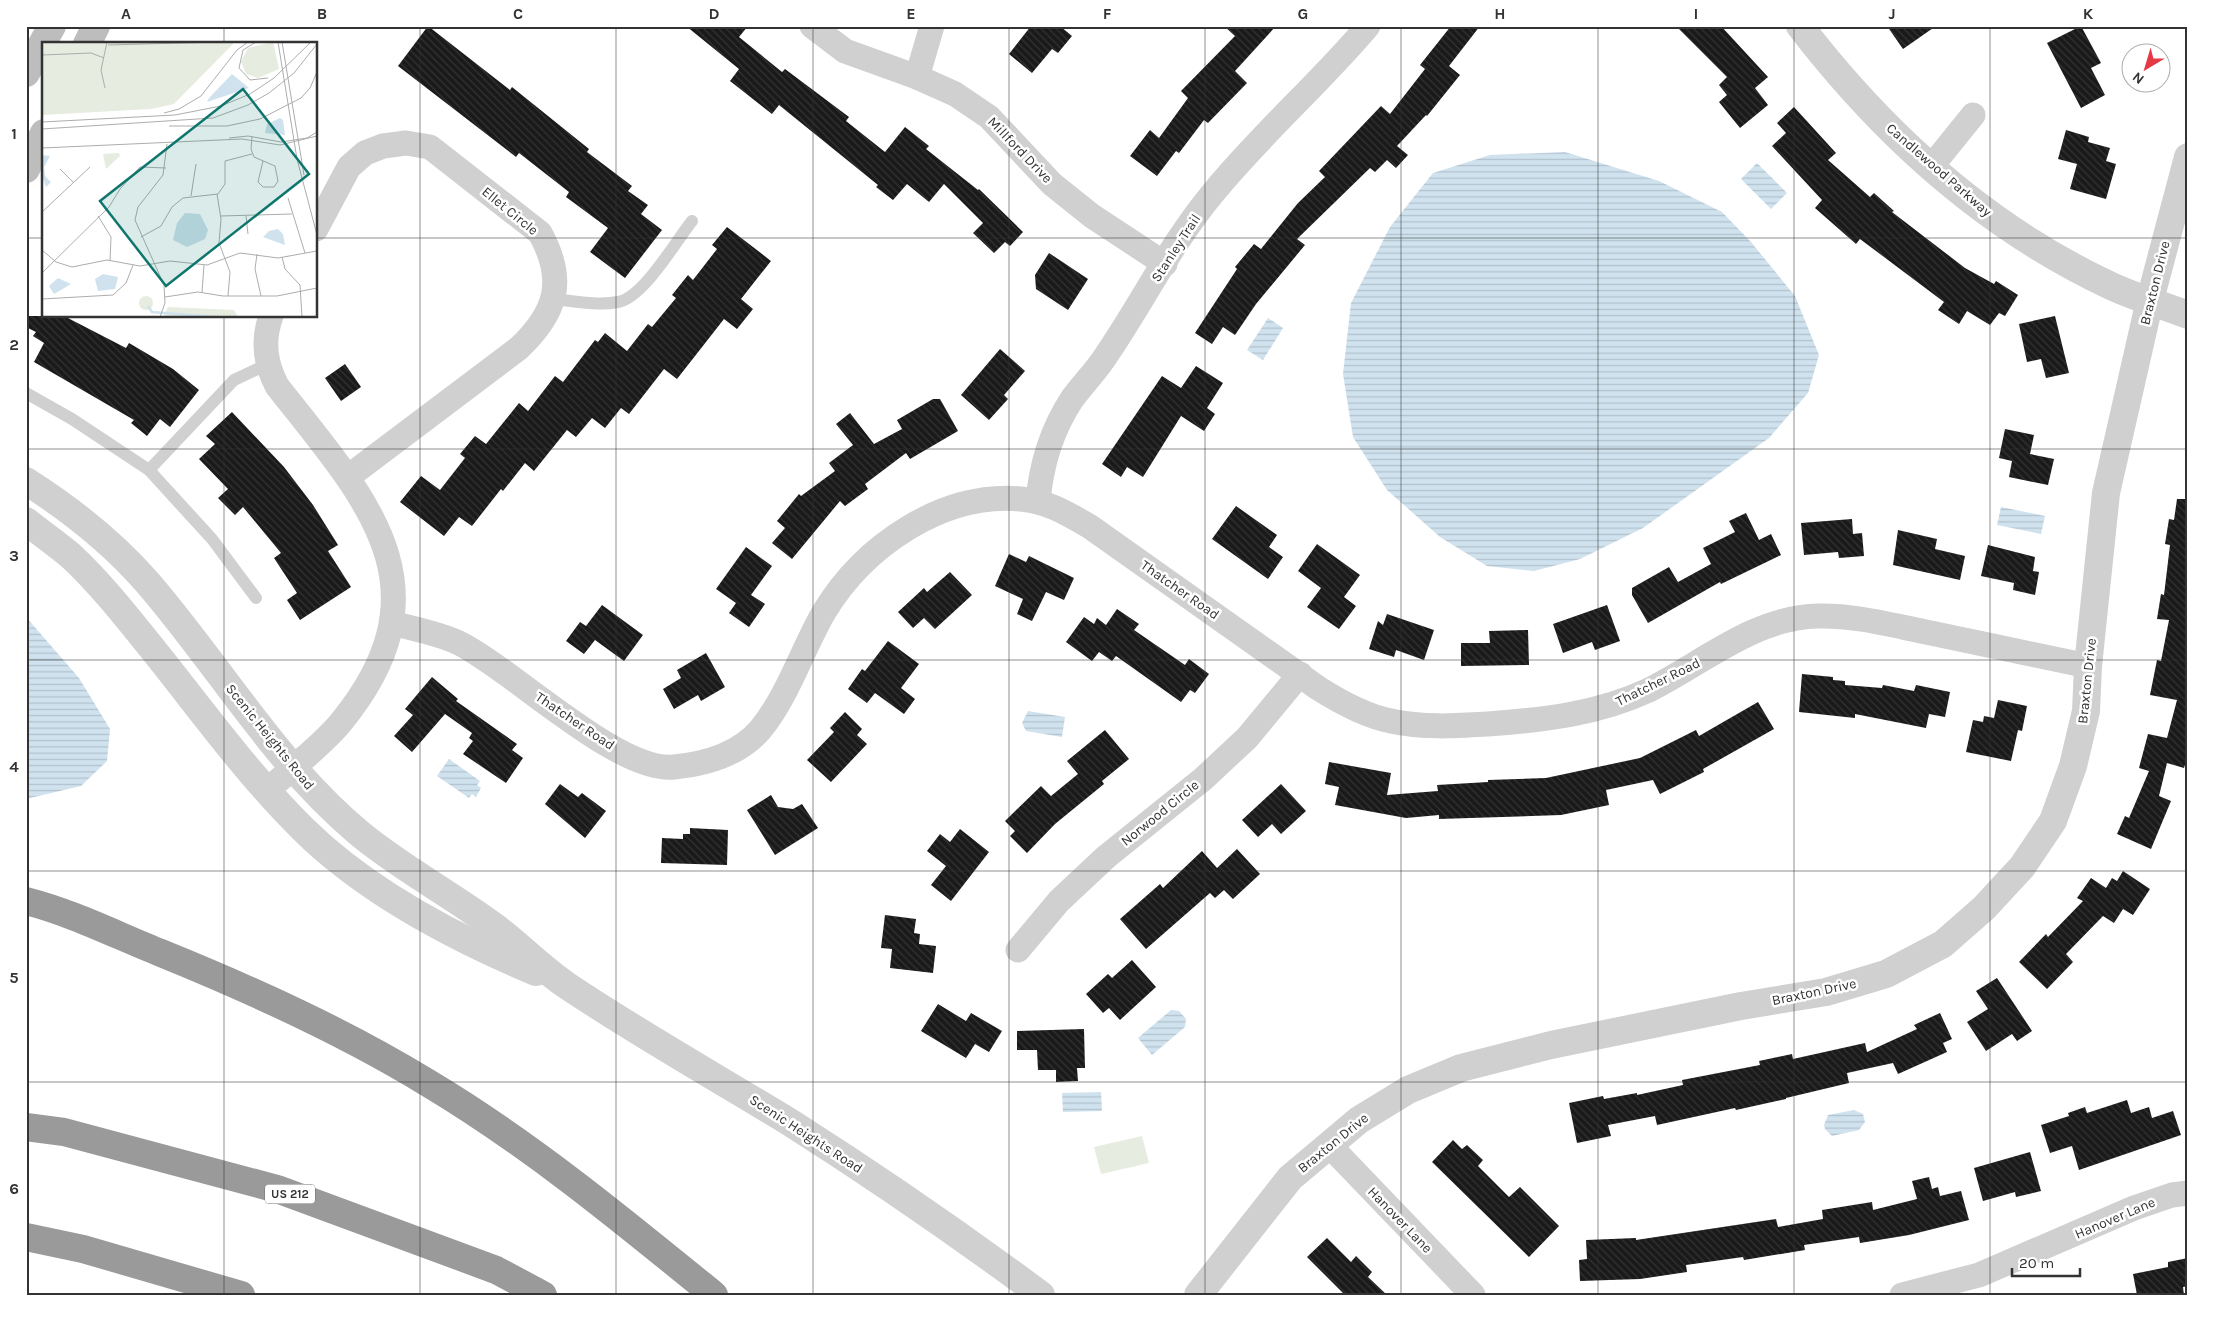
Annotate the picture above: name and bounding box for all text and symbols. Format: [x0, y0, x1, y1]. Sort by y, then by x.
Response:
text: A [121, 4, 131, 23]
text: B [317, 4, 327, 23]
text: C [513, 4, 523, 23]
text: D [709, 4, 720, 23]
text: E [906, 4, 916, 23]
text: F [1103, 4, 1112, 23]
text: G [1298, 4, 1308, 23]
text: H [1494, 4, 1506, 23]
text: I [1694, 4, 1698, 23]
text: J [1888, 4, 1896, 23]
text: K [2083, 4, 2094, 23]
inset map [42, 42, 318, 318]
north arrow [2122, 42, 2172, 92]
text: N [2129, 68, 2147, 88]
street label: Millford Drive [984, 113, 1056, 187]
street label: Candlewood Parkway [1883, 120, 1995, 221]
text: 1 [11, 124, 17, 143]
street label: Ellet Circle [478, 183, 542, 239]
street label: Stanley Trail [1148, 211, 1204, 285]
street label: Braxton Drive [2136, 239, 2174, 327]
text: 2 [9, 335, 19, 354]
text: 3 [9, 546, 19, 565]
street label: Thatcher Road [1137, 557, 1223, 623]
street label: Braxton Drive [2074, 637, 2100, 725]
street label: Thatcher Road [1613, 654, 1703, 710]
street label: Scenic Heights Road [222, 681, 318, 793]
street label: Thatcher Road [532, 688, 618, 754]
text: 4 [9, 757, 19, 776]
street label: Norwood Circle [1118, 776, 1202, 850]
text: 5 [9, 968, 19, 987]
street label: Braxton Drive [1770, 975, 1858, 1009]
street label: Scenic Heights Road [746, 1091, 866, 1177]
street label: Braxton Drive [1294, 1109, 1372, 1177]
text: 6 [9, 1179, 19, 1198]
street label: Hanover Lane [1364, 1183, 1436, 1257]
road number: US 212 [265, 1184, 315, 1204]
street label: Hanover Lane [2072, 1193, 2158, 1243]
scale bar [2012, 1246, 2079, 1278]
text: 20 m [2019, 1254, 2054, 1272]

